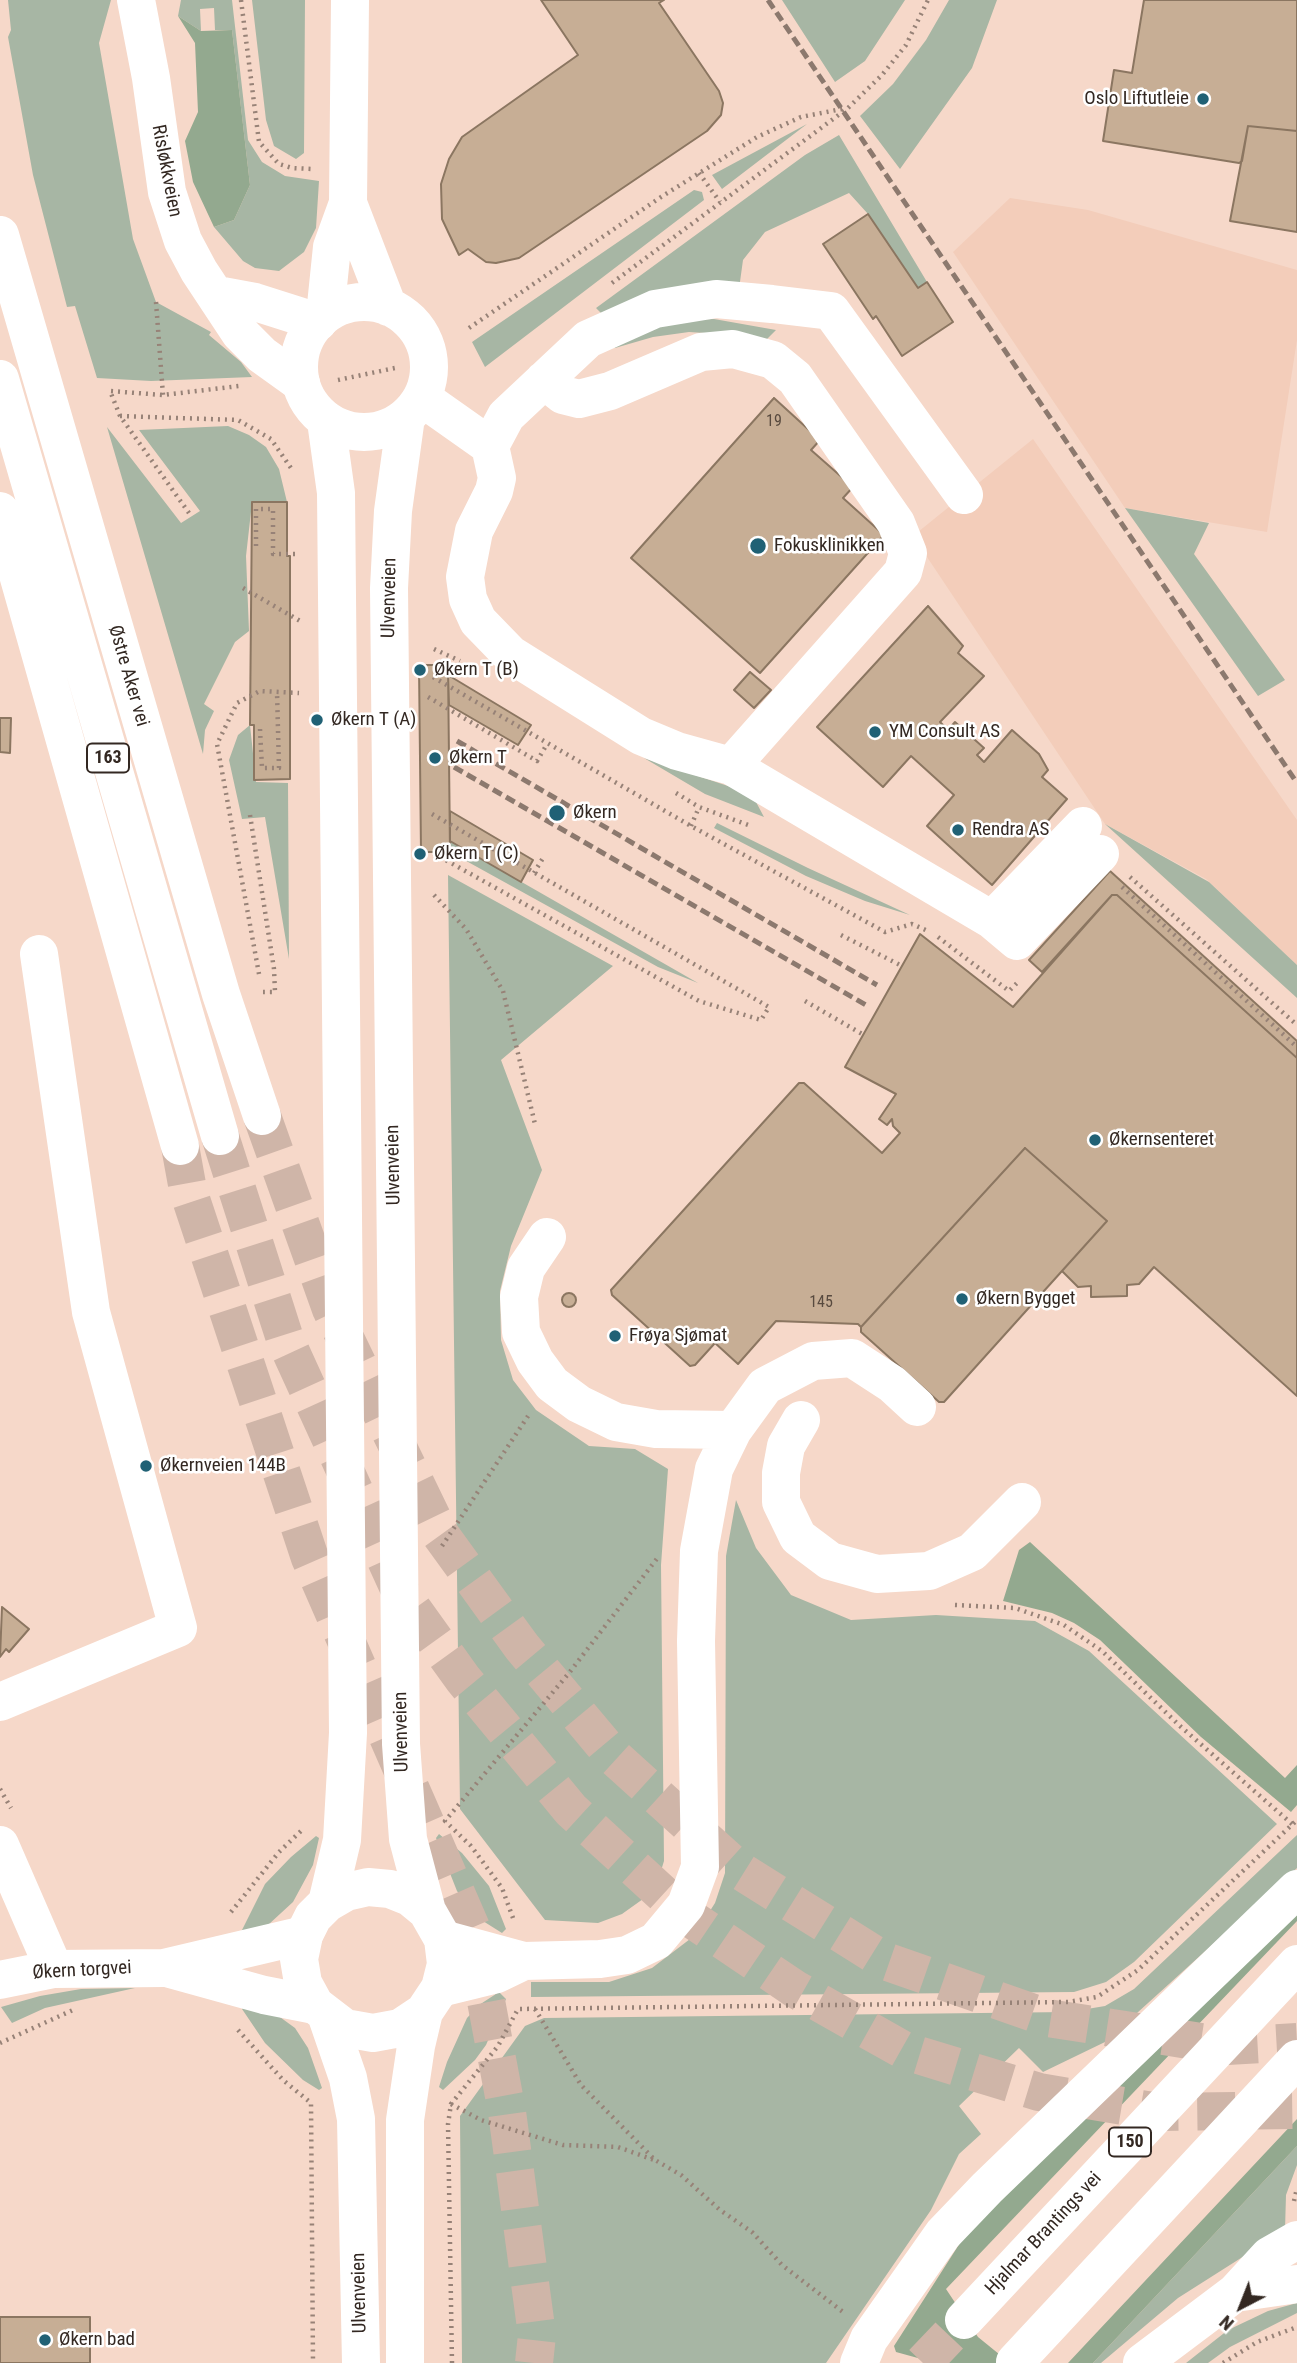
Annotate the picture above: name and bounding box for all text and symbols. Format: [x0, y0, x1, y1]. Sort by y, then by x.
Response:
place label: Oslo Liftutleie [1084, 88, 1189, 110]
marker: Oslo Liftutleie [1195, 91, 1211, 107]
street label: Risløkkveien [146, 123, 186, 219]
house number: 19 [766, 412, 782, 432]
place label: Fokusklinikken [774, 535, 885, 557]
marker: Fokusklinikken [748, 536, 768, 556]
street label: Ulvenveien [378, 558, 402, 638]
street label: Østre Aker vei [103, 623, 153, 729]
place label: Økern T (B) [434, 659, 519, 681]
marker: Økern T (B) [412, 662, 428, 678]
place label: Økern T (A) [331, 709, 416, 731]
marker: Økern T (A) [309, 712, 325, 728]
place label: YM Consult AS [889, 721, 1000, 743]
marker: YM Consult AS [867, 724, 883, 740]
road number: 163 [87, 744, 129, 772]
place label: Økern T [449, 747, 507, 769]
marker: Økern T [427, 750, 443, 766]
place label: Økern [573, 802, 617, 824]
marker: Økern [547, 803, 567, 823]
place label: Rendra AS [972, 819, 1049, 841]
marker: Rendra AS [950, 822, 966, 838]
place label: Økern T (C) [434, 843, 519, 865]
marker: Økern T (C) [412, 846, 428, 862]
street label: Ulvenveien [382, 1125, 406, 1205]
place label: Økernsenteret [1109, 1129, 1214, 1151]
marker: Økernsenteret [1087, 1132, 1103, 1148]
place label: Økern Bygget [976, 1288, 1075, 1310]
marker: Økern Bygget [954, 1291, 970, 1307]
house number: 145 [809, 1293, 833, 1313]
place label: Frøya Sjømat [629, 1325, 727, 1347]
marker: Frøya Sjømat [607, 1328, 623, 1344]
place label: Økernveien 144B [160, 1455, 286, 1477]
marker: Økernveien 144B [138, 1458, 154, 1474]
street label: Ulvenveien [390, 1692, 414, 1772]
street label: Økern torgvei [32, 1957, 132, 1985]
road number: 150 [1109, 2128, 1151, 2156]
street label: Hjalmar Brantings vei [981, 2168, 1107, 2300]
street label: Ulvenveien [348, 2253, 372, 2333]
north arrow [1206, 2272, 1276, 2342]
text: N [1215, 2311, 1239, 2335]
place label: Økern bad [59, 2329, 135, 2351]
marker: Økern bad [37, 2332, 53, 2348]

